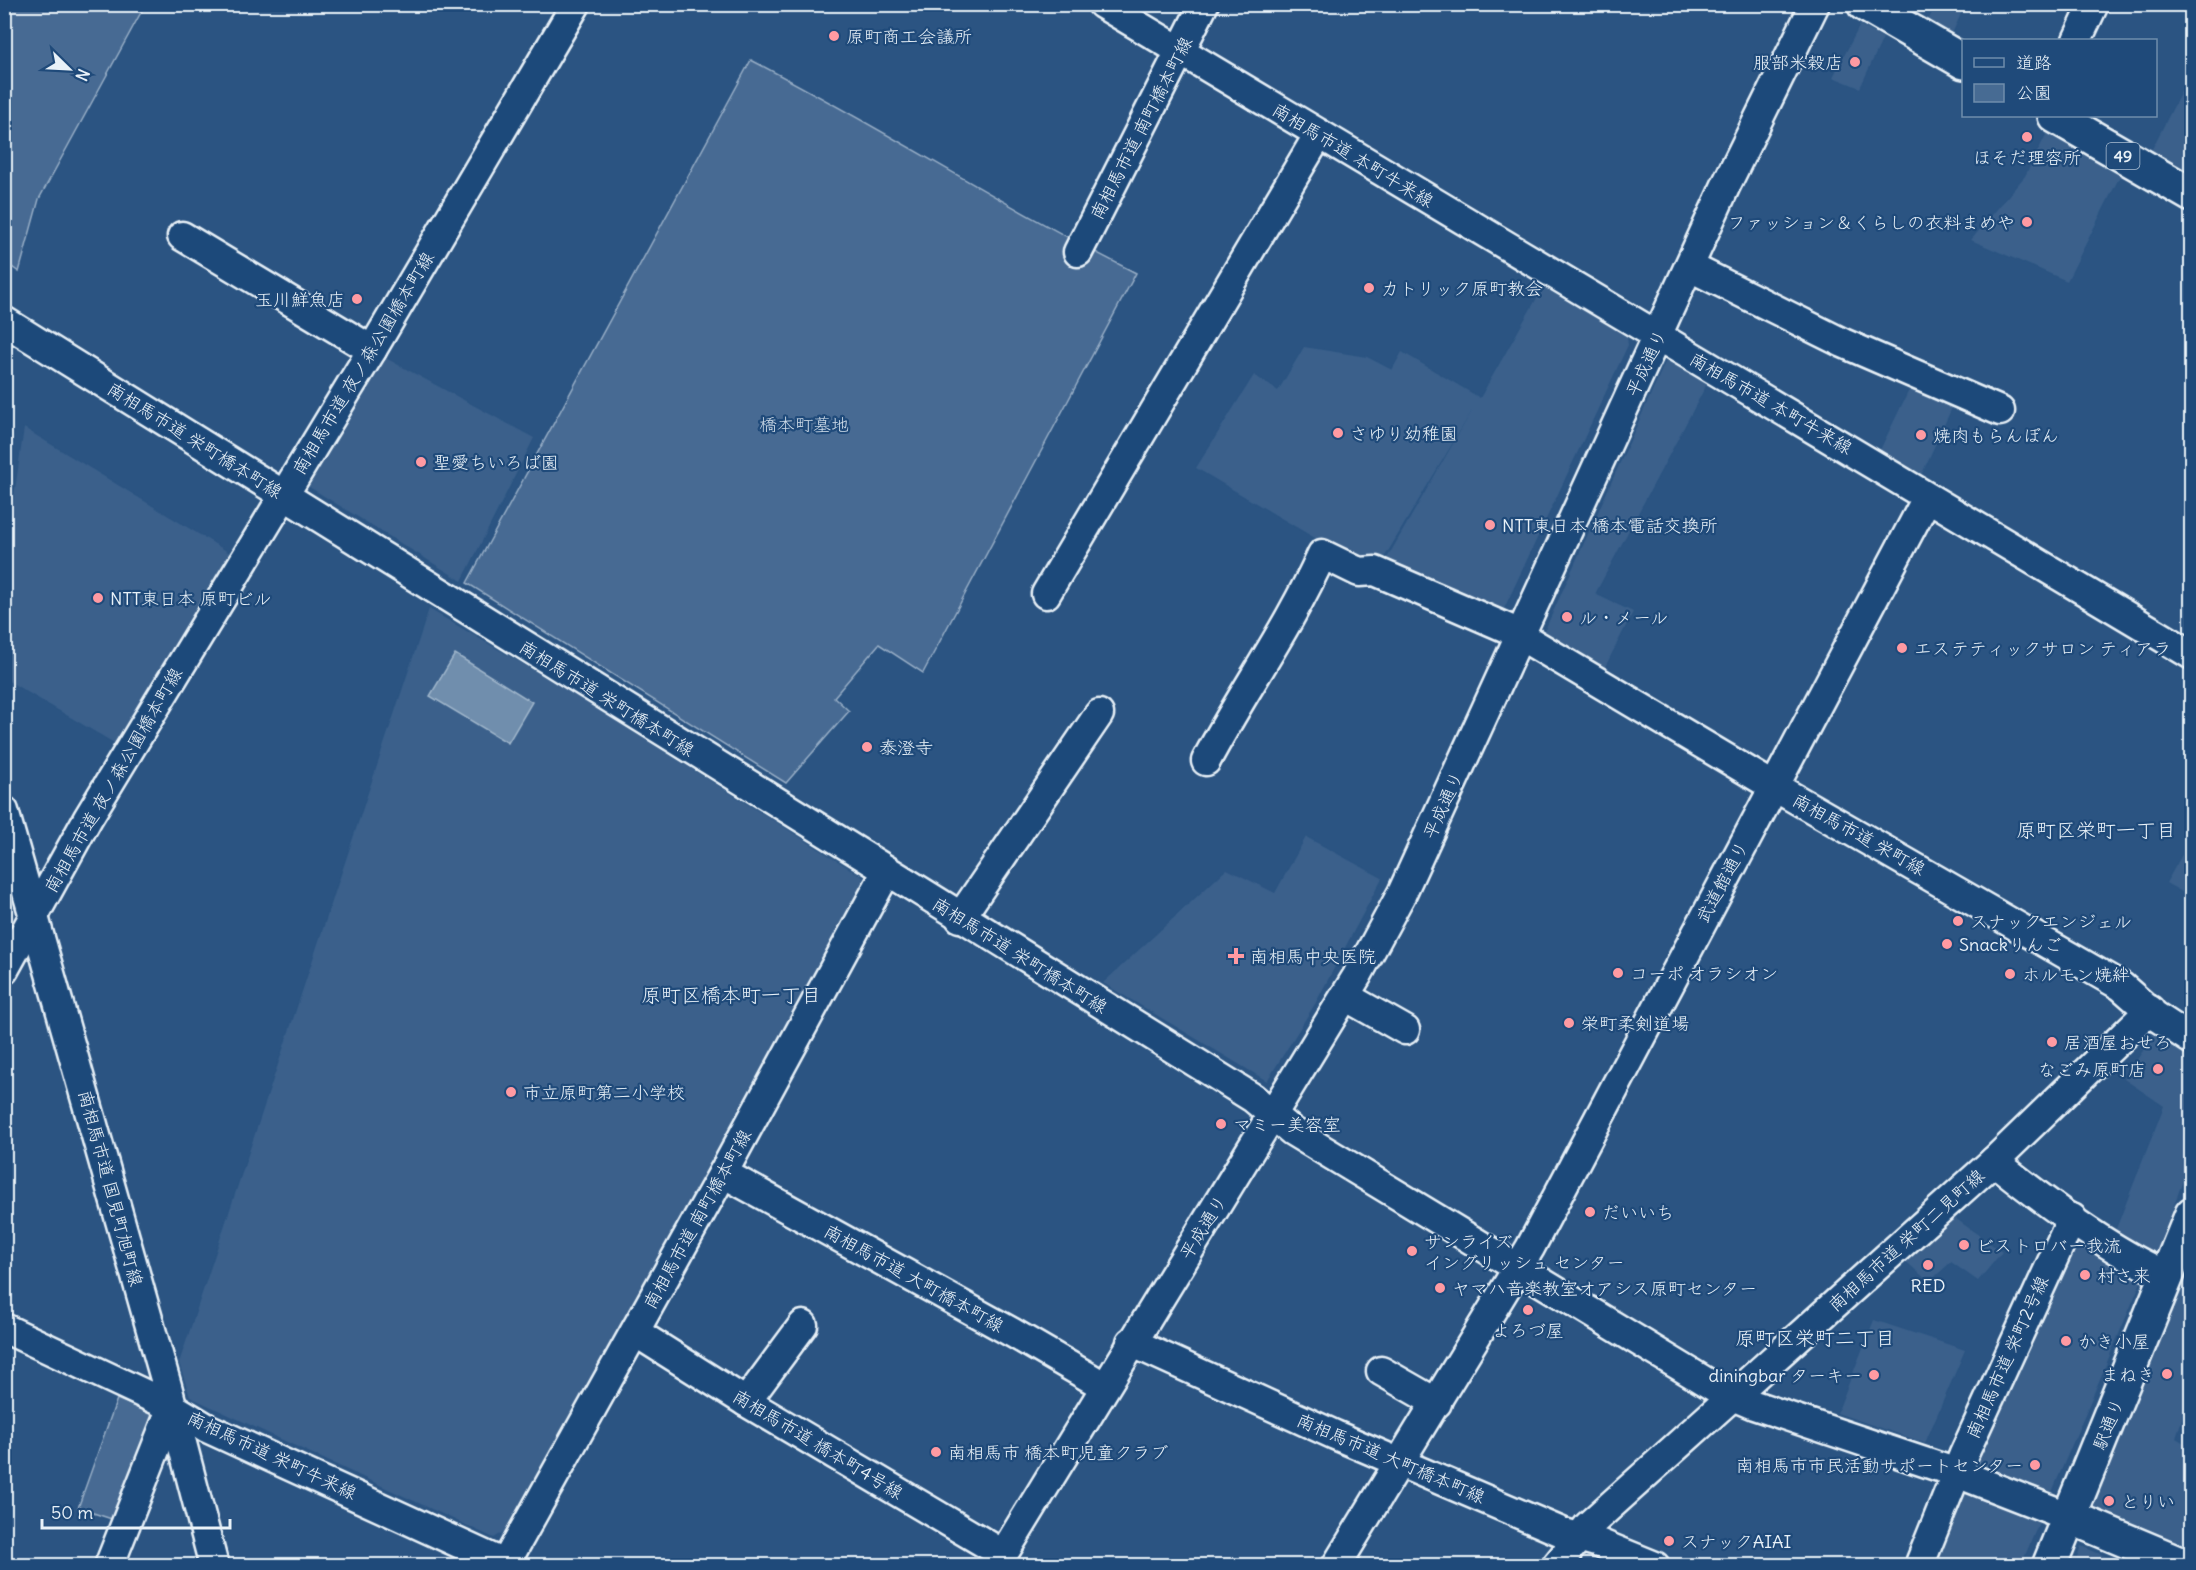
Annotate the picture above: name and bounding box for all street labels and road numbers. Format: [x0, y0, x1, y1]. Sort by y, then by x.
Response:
street label: 南相馬市道 南町橋本町線 [1085, 33, 1197, 223]
street label: 南相馬市道 本町牛来線 [1268, 98, 1438, 212]
road number: 49 [2106, 143, 2140, 169]
street label: 南相馬市道 夜ノ森公園橋本町線 [287, 247, 439, 479]
street label: 平成通り [1620, 326, 1672, 400]
street label: 南相馬市道 本町牛来線 [1685, 347, 1857, 459]
street label: 南相馬市道 栄町橋本町線 [103, 377, 287, 503]
street label: 南相馬市道 栄町橋本町線 [515, 635, 699, 761]
street label: 南相馬市道 夜ノ森公園橋本町線 [39, 663, 187, 897]
street label: 平成通り [1418, 767, 1468, 843]
street label: 南相馬市道 栄町線 [1789, 788, 1929, 880]
street label: 武道館通り [1691, 837, 1753, 927]
street label: 南相馬市道 栄町橋本町線 [928, 892, 1112, 1018]
street label: 南相馬市道 国見町旭町線 [74, 1087, 148, 1289]
street label: 南相馬市道 南町橋本町線 [638, 1125, 756, 1313]
street label: 南相馬市道 栄町二見町線 [1823, 1164, 1989, 1316]
street label: 平成通り [1174, 1190, 1232, 1264]
street label: 南相馬市道 大町橋本町線 [820, 1219, 1008, 1337]
street label: 南相馬市道 栄町2号線 [1961, 1272, 2053, 1442]
street label: 南相馬市道 橋本町4号線 [729, 1384, 907, 1504]
street label: 駅通り [2087, 1395, 2129, 1453]
street label: 南相馬市道 栄町牛来線 [184, 1406, 360, 1504]
street label: 南相馬市道 大町橋本町線 [1293, 1408, 1489, 1508]

